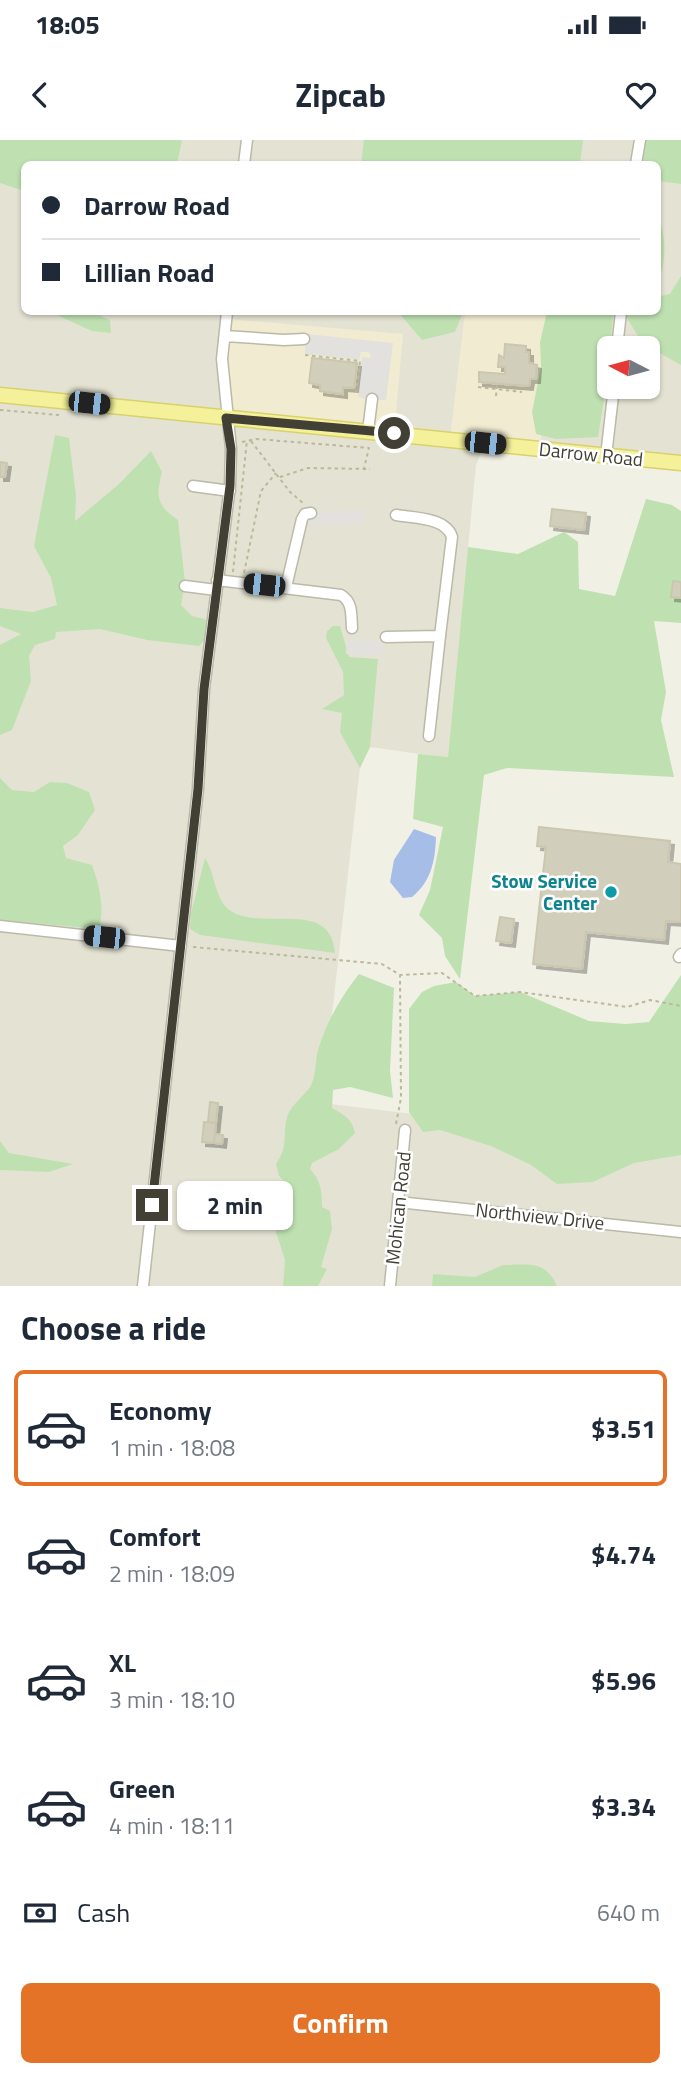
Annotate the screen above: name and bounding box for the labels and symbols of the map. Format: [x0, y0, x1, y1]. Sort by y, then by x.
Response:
north arrow [597, 336, 660, 399]
car [68, 390, 111, 416]
route start [378, 417, 410, 449]
car [464, 430, 507, 456]
street label: Darrow Road [538, 434, 645, 473]
car [243, 572, 286, 598]
place label: Stow Service Center [491, 866, 597, 917]
marker: Stow Service Center [603, 884, 619, 900]
car [83, 924, 126, 950]
street label: Mohican Road [377, 1150, 418, 1266]
callout: 2 min [176, 1180, 292, 1230]
route end [136, 1189, 168, 1221]
street label: Northview Drive [474, 1194, 606, 1237]

